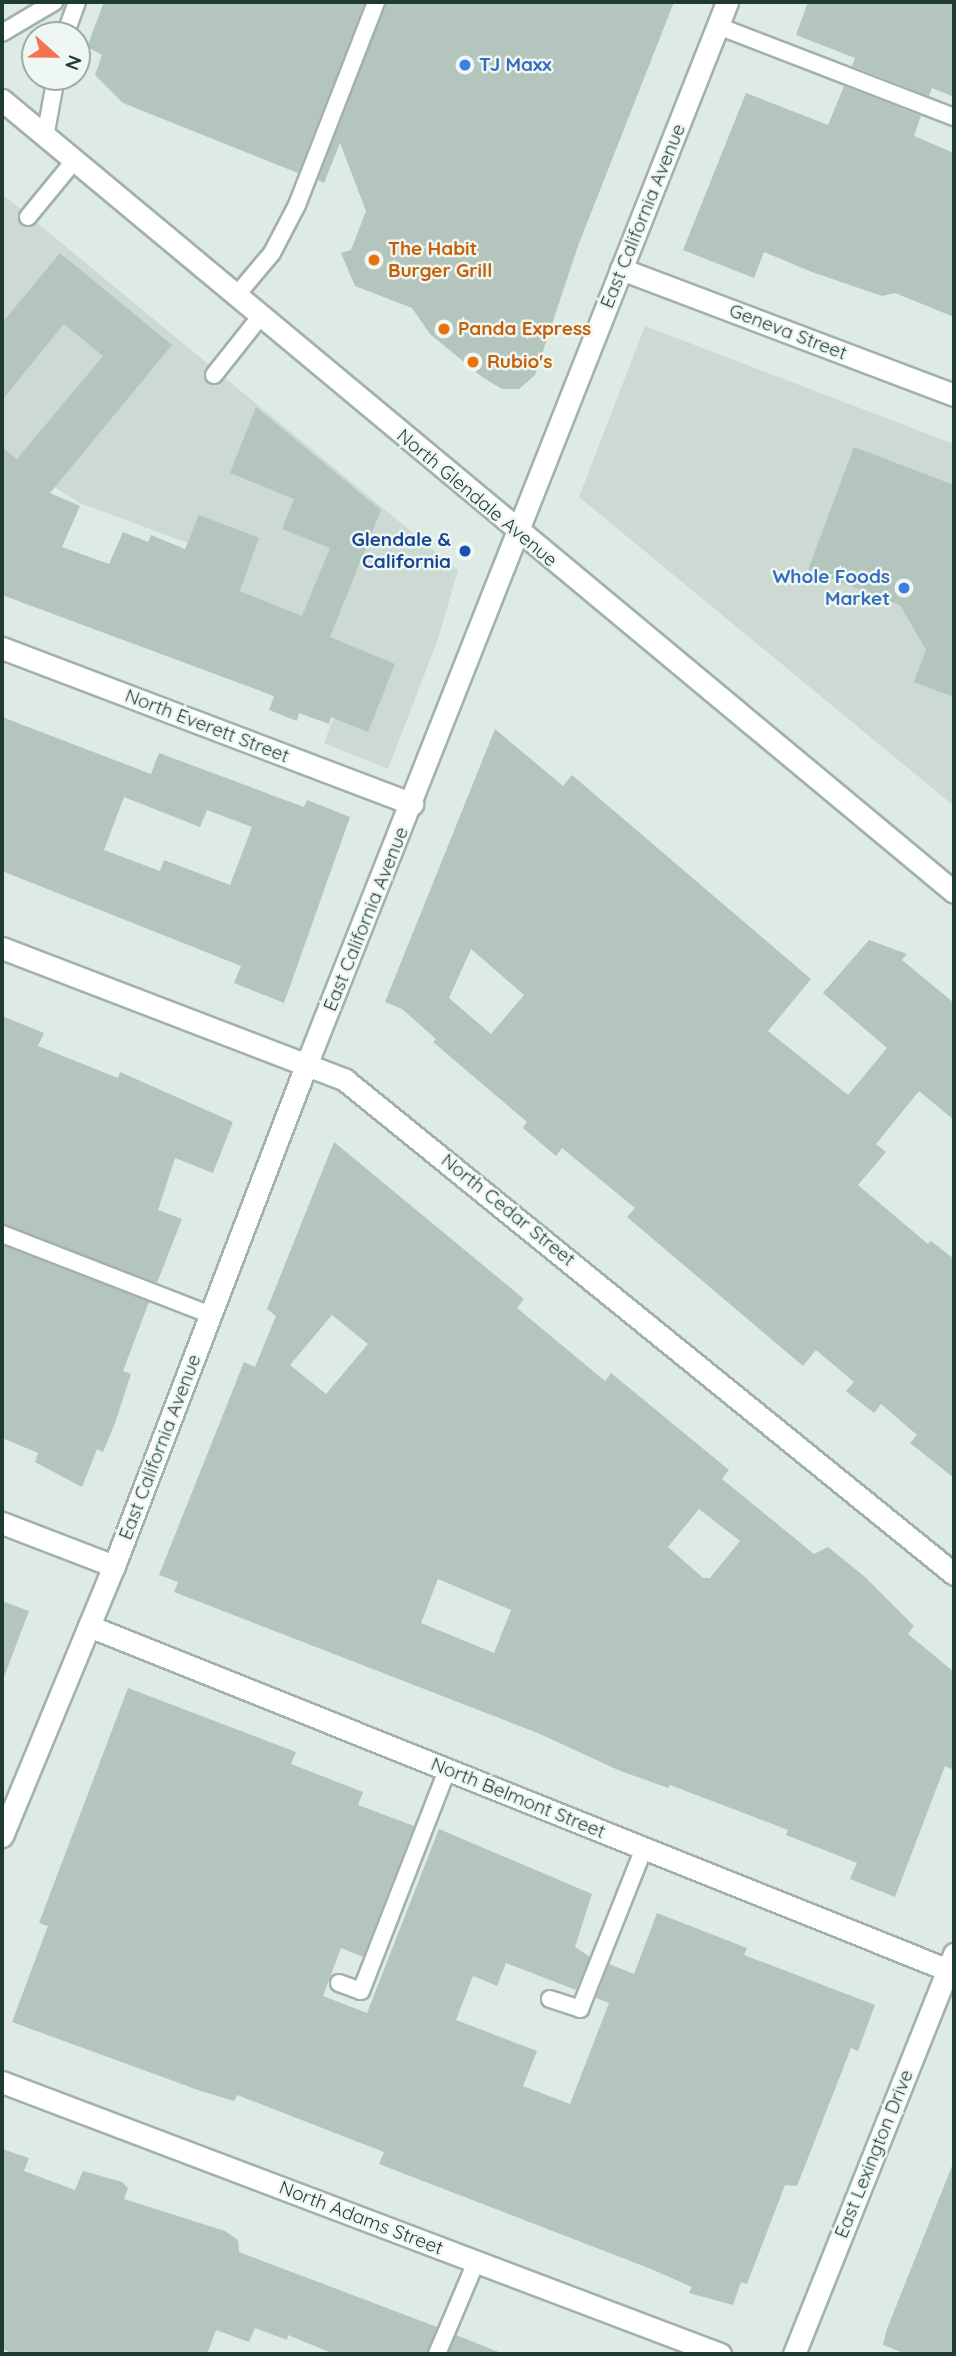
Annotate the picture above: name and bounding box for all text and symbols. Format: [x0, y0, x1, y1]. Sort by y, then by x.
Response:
north arrow [21, 21, 91, 91]
text: N [60, 52, 87, 74]
place label: TJ Maxx [479, 54, 551, 76]
marker: TJ Maxx [457, 57, 473, 73]
street label: East California Avenue [596, 120, 690, 312]
place label: The Habit Burger Grill [388, 238, 492, 282]
marker: The Habit Burger Grill [366, 252, 382, 268]
street label: Geneva Street [726, 299, 850, 365]
place label: Panda Express [458, 318, 591, 340]
marker: Panda Express [436, 321, 452, 337]
place label: Rubio's [487, 351, 552, 373]
marker: Rubio's [465, 354, 481, 370]
street label: North Glendale Avenue [392, 424, 562, 572]
place label: Glendale & California [351, 529, 451, 573]
marker: Glendale & California [457, 543, 473, 559]
place label: Whole Foods Market [772, 566, 890, 610]
marker: Whole Foods Market [896, 580, 912, 596]
street label: North Everett Street [122, 684, 292, 768]
street label: East California Avenue [319, 823, 413, 1015]
street label: North Cedar Street [436, 1149, 580, 1271]
street label: East California Avenue [114, 1351, 206, 1543]
street label: North Belmont Street [428, 1753, 608, 1843]
street label: East Lexington Drive [830, 2067, 918, 2241]
street label: North Adams Street [276, 2176, 446, 2260]

